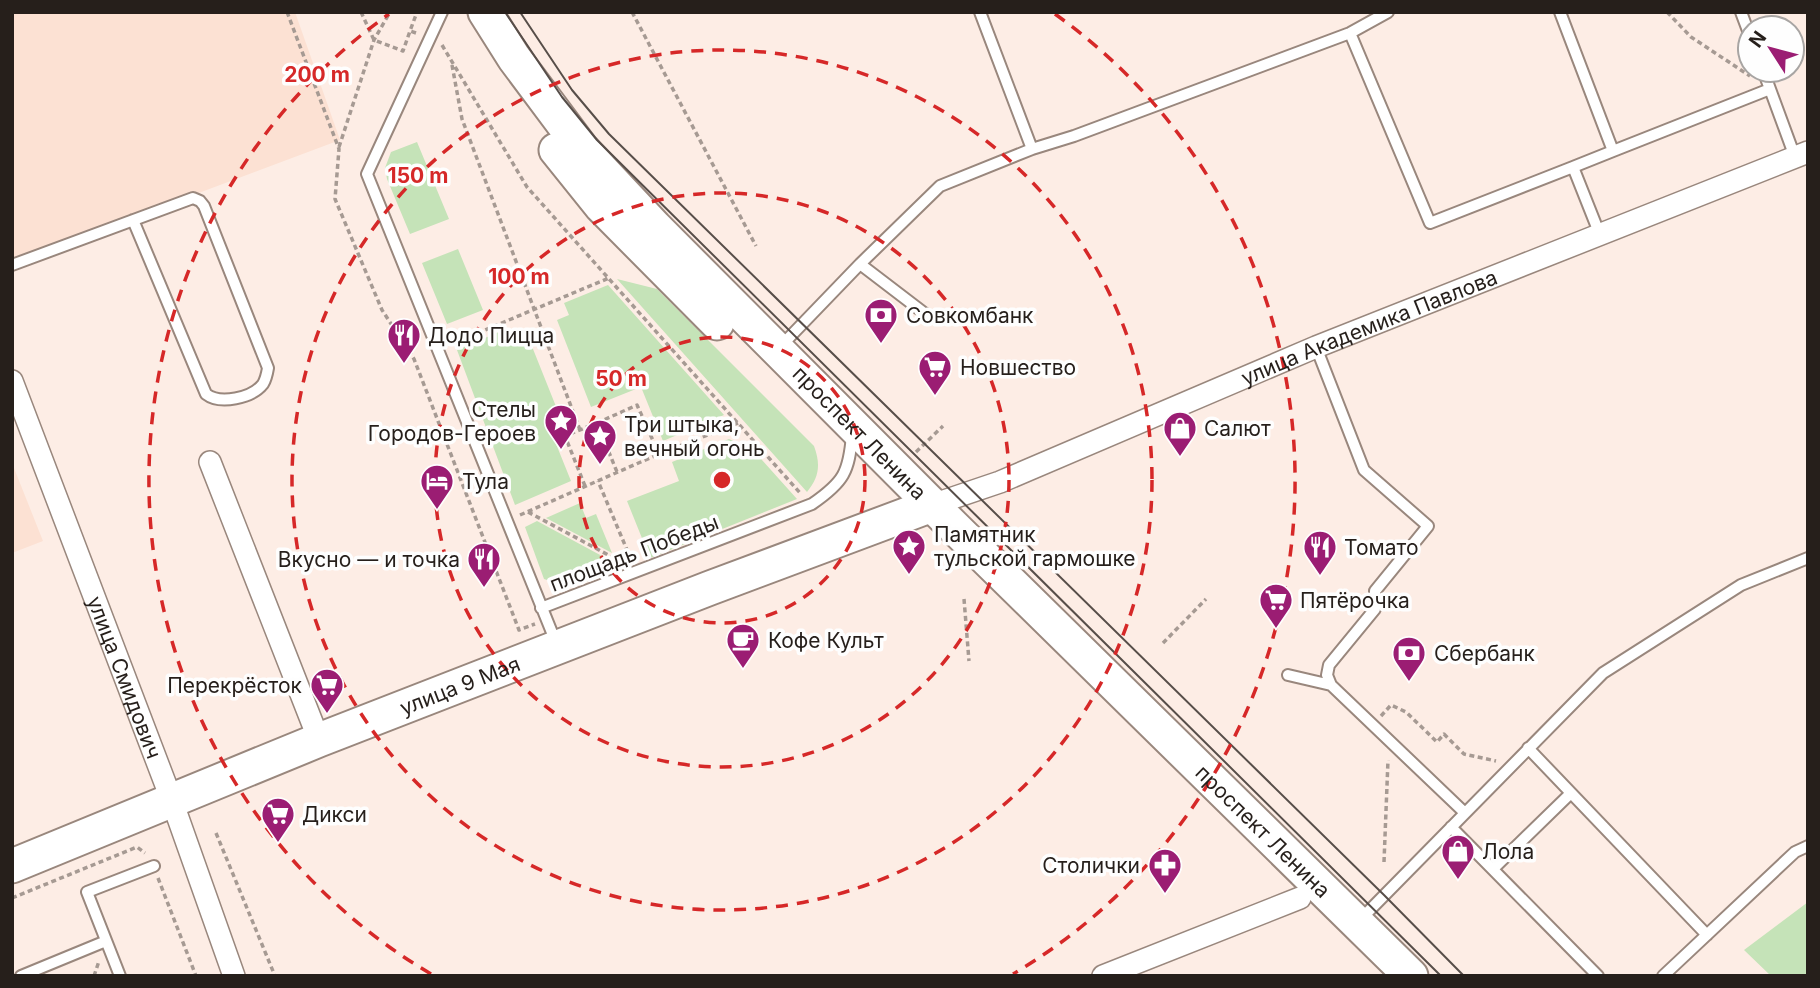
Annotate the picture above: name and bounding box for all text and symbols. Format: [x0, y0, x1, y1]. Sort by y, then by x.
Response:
north arrow [1736, 14, 1806, 84]
text: N [1744, 27, 1771, 52]
text: 200 m [284, 62, 350, 87]
text: 150 m [388, 163, 448, 188]
text: 100 m [488, 264, 550, 289]
street label: улица Академика Павлова [1237, 264, 1501, 390]
bank icon: Совкомбанк [862, 296, 900, 345]
place label: Совкомбанк [906, 303, 1034, 328]
restaurant icon: Додо Пицца [385, 316, 423, 365]
place label: Додо Пицца [428, 323, 554, 348]
supermarket icon: Новшество [916, 348, 954, 397]
place label: Новшество [960, 355, 1076, 380]
street label: проспект Ленина [788, 360, 932, 505]
text: 50 m [595, 366, 647, 391]
place label: Стелы Городов-Героев [368, 397, 536, 446]
place icon: Стелы Городов-Героев [542, 402, 580, 451]
shop icon: Салют [1161, 409, 1199, 458]
place label: Три штыка, вечный огонь [624, 412, 765, 461]
place label: Салют [1204, 416, 1271, 441]
place icon: Три штыка, вечный огонь [581, 417, 619, 466]
hotel icon: Тула [418, 462, 456, 511]
centre of rings [710, 468, 734, 492]
place label: Тула [462, 469, 509, 494]
street label: площадь Победы [546, 509, 722, 597]
place label: Памятник тульской гармошке [934, 522, 1136, 571]
place icon: Памятник тульской гармошке [890, 527, 928, 576]
restaurant icon: Томато [1301, 528, 1339, 577]
place label: Томато [1344, 535, 1419, 560]
restaurant icon: Вкусно — и точка [465, 540, 503, 589]
place label: Вкусно — и точка [278, 547, 460, 572]
supermarket icon: Пятёрочка [1257, 581, 1295, 630]
place label: Пятёрочка [1300, 588, 1410, 613]
street label: улица Смидович [83, 593, 167, 762]
cafe icon: Кофе Культ [724, 621, 762, 670]
place label: Кофе Культ [768, 628, 884, 653]
bank icon: Сбербанк [1390, 634, 1428, 683]
place label: Сбербанк [1434, 641, 1536, 666]
street label: улица 9 Мая [396, 651, 524, 720]
supermarket icon: Перекрёсток [308, 666, 346, 715]
place label: Перекрёсток [167, 673, 303, 698]
street label: проспект Ленина [1191, 759, 1336, 902]
supermarket icon: Дикси [259, 795, 297, 844]
place label: Дикси [302, 802, 367, 827]
shop icon: Лола [1439, 832, 1477, 881]
place label: Лола [1482, 839, 1534, 864]
pharmacy icon: Столички [1146, 846, 1184, 895]
place label: Столички [1042, 853, 1140, 878]

